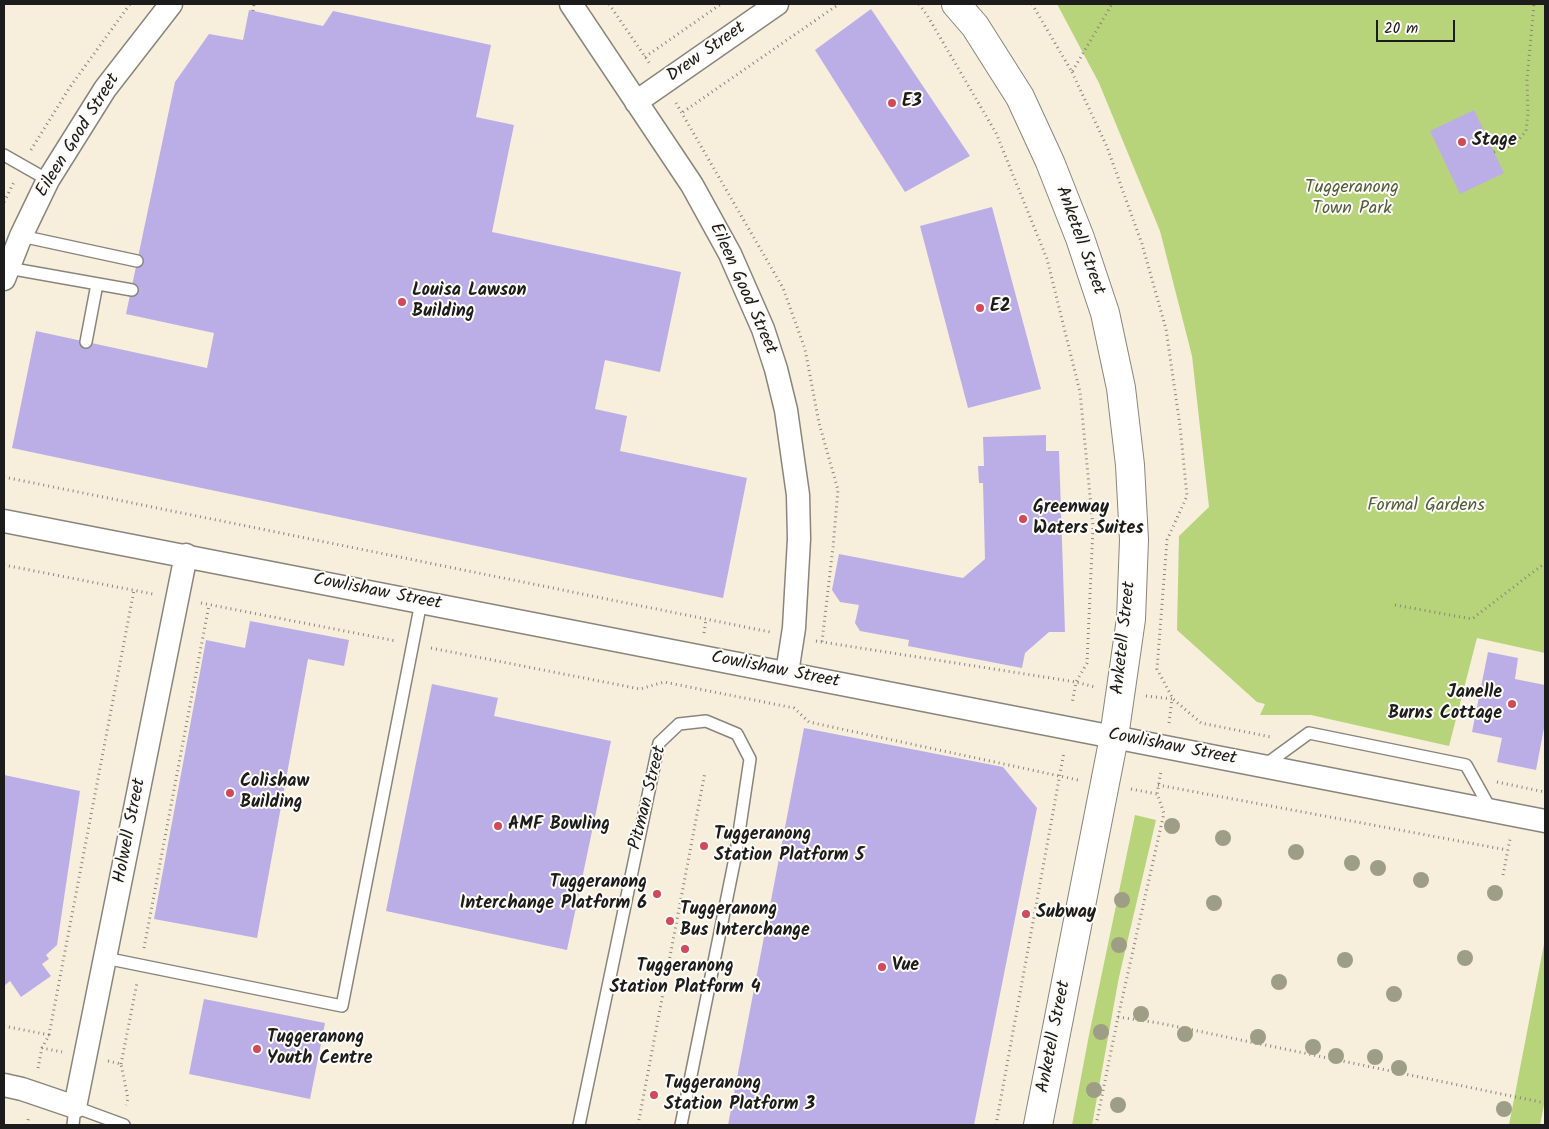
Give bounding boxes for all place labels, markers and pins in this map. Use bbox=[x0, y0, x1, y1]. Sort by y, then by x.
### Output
place label: E3 bbox=[902, 92, 922, 114]
marker: E3 bbox=[886, 97, 898, 109]
place label: Stage bbox=[1472, 131, 1517, 153]
marker: Stage bbox=[1456, 136, 1468, 148]
place label: Louisa Lawson Building bbox=[412, 281, 526, 324]
marker: Louisa Lawson Building bbox=[396, 296, 408, 308]
place label: E2 bbox=[990, 297, 1010, 319]
marker: E2 bbox=[974, 302, 986, 314]
place label: Greenway Waters Suites bbox=[1033, 498, 1144, 540]
marker: Greenway Waters Suites bbox=[1017, 513, 1029, 525]
place label: Janelle Burns Cottage bbox=[1388, 683, 1502, 726]
marker: Janelle Burns Cottage bbox=[1506, 698, 1518, 710]
place label: Colishaw Building bbox=[240, 772, 309, 814]
marker: Colishaw Building bbox=[224, 787, 236, 799]
place label: AMF Bowling bbox=[508, 815, 610, 837]
marker: AMF Bowling bbox=[492, 820, 504, 832]
place label: Tuggeranong Station Platform 5 bbox=[714, 825, 864, 868]
marker: Tuggeranong Station Platform 5 bbox=[698, 840, 710, 852]
place label: Tuggeranong Interchange Platform 6 bbox=[460, 873, 647, 916]
marker: Tuggeranong Interchange Platform 6 bbox=[651, 888, 663, 900]
place label: Tuggeranong Bus Interchange bbox=[680, 900, 810, 942]
place label: Subway bbox=[1036, 903, 1096, 925]
marker: Subway bbox=[1020, 908, 1032, 920]
marker: Tuggeranong Bus Interchange bbox=[664, 915, 676, 927]
marker: Tuggeranong Station Platform 4 bbox=[679, 943, 691, 955]
place label: Vue bbox=[892, 956, 919, 978]
place label: Tuggeranong Station Platform 4 bbox=[609, 957, 761, 1000]
marker: Vue bbox=[876, 961, 888, 973]
place label: Tuggeranong Youth Centre bbox=[267, 1028, 373, 1070]
marker: Tuggeranong Youth Centre bbox=[251, 1043, 263, 1055]
place label: Tuggeranong Station Platform 3 bbox=[664, 1074, 815, 1116]
marker: Tuggeranong Station Platform 3 bbox=[648, 1089, 660, 1101]

